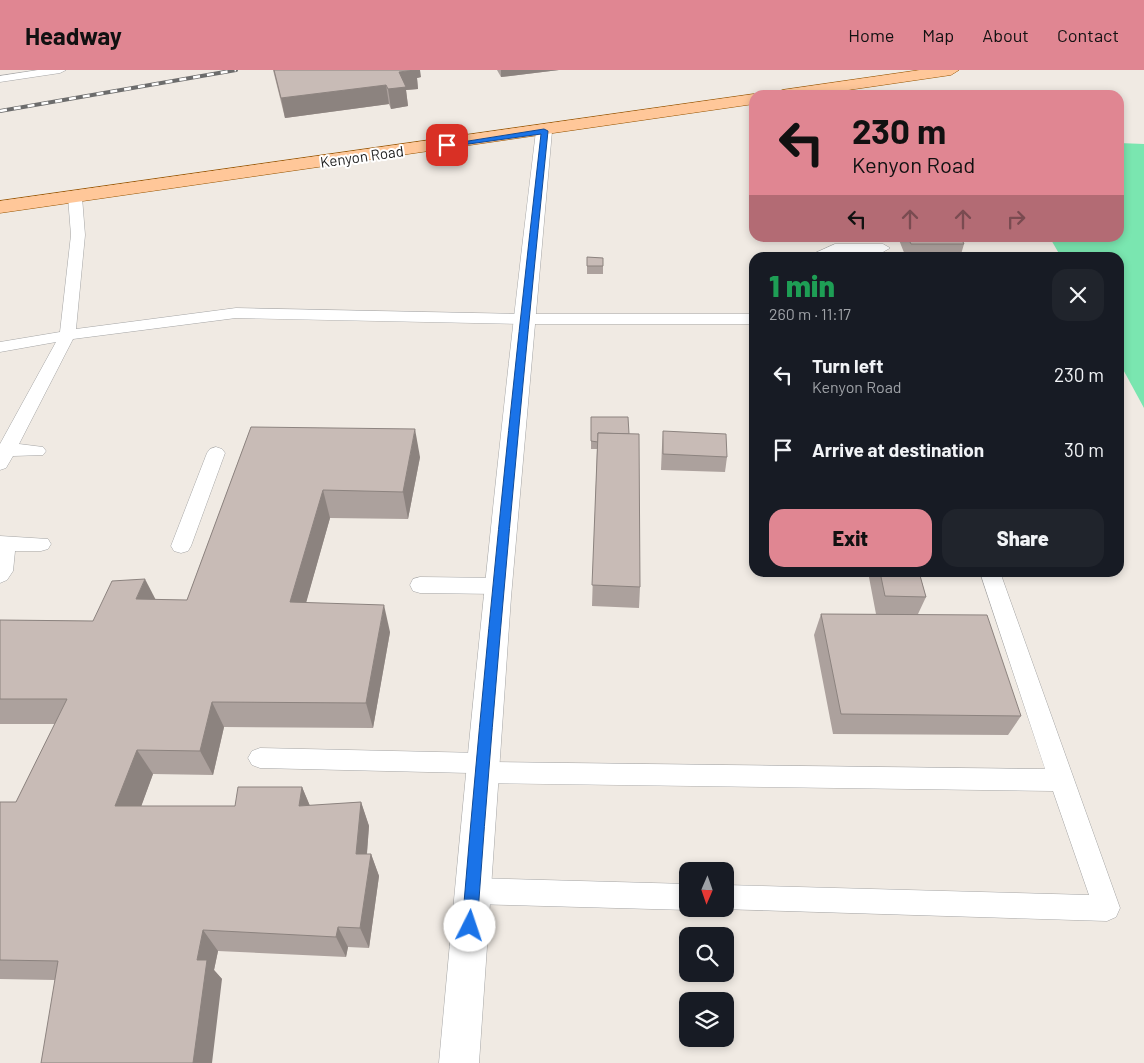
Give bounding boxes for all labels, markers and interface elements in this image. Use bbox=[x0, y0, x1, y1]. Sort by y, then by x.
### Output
text: Headway bbox=[25, 21, 122, 50]
text: Home bbox=[848, 24, 894, 46]
text: Map bbox=[922, 24, 954, 46]
text: About bbox=[982, 24, 1029, 46]
text: Contact bbox=[1057, 24, 1119, 46]
text: 230 m bbox=[852, 109, 946, 151]
icon: left bbox=[769, 110, 834, 175]
pin bbox=[426, 124, 468, 166]
icon: arrive bbox=[433, 131, 461, 159]
street label: Kenyon Road bbox=[319, 141, 405, 171]
text: Kenyon Road bbox=[852, 151, 975, 177]
icon: left bbox=[843, 205, 871, 233]
icon: ahead bbox=[896, 205, 924, 233]
icon: ahead bbox=[949, 205, 977, 233]
icon: right bbox=[1002, 205, 1030, 233]
text: 1 min bbox=[769, 267, 835, 303]
button: close bbox=[1052, 269, 1104, 321]
text: 260 m · 11:17 bbox=[769, 304, 851, 323]
text: Turn left bbox=[812, 354, 883, 377]
icon: left bbox=[769, 361, 797, 389]
text: 230 m bbox=[1054, 363, 1104, 386]
text: Kenyon Road bbox=[812, 377, 902, 396]
icon: arrive bbox=[769, 436, 797, 464]
text: Arrive at destination bbox=[812, 438, 984, 461]
text: 30 m bbox=[1064, 438, 1104, 461]
button: Exit bbox=[769, 509, 932, 567]
button: Share bbox=[942, 509, 1104, 567]
north arrow bbox=[679, 862, 734, 918]
map controls bbox=[679, 862, 734, 1047]
position arrow bbox=[443, 899, 495, 951]
button: search bbox=[679, 927, 734, 982]
button: layers bbox=[679, 992, 734, 1047]

